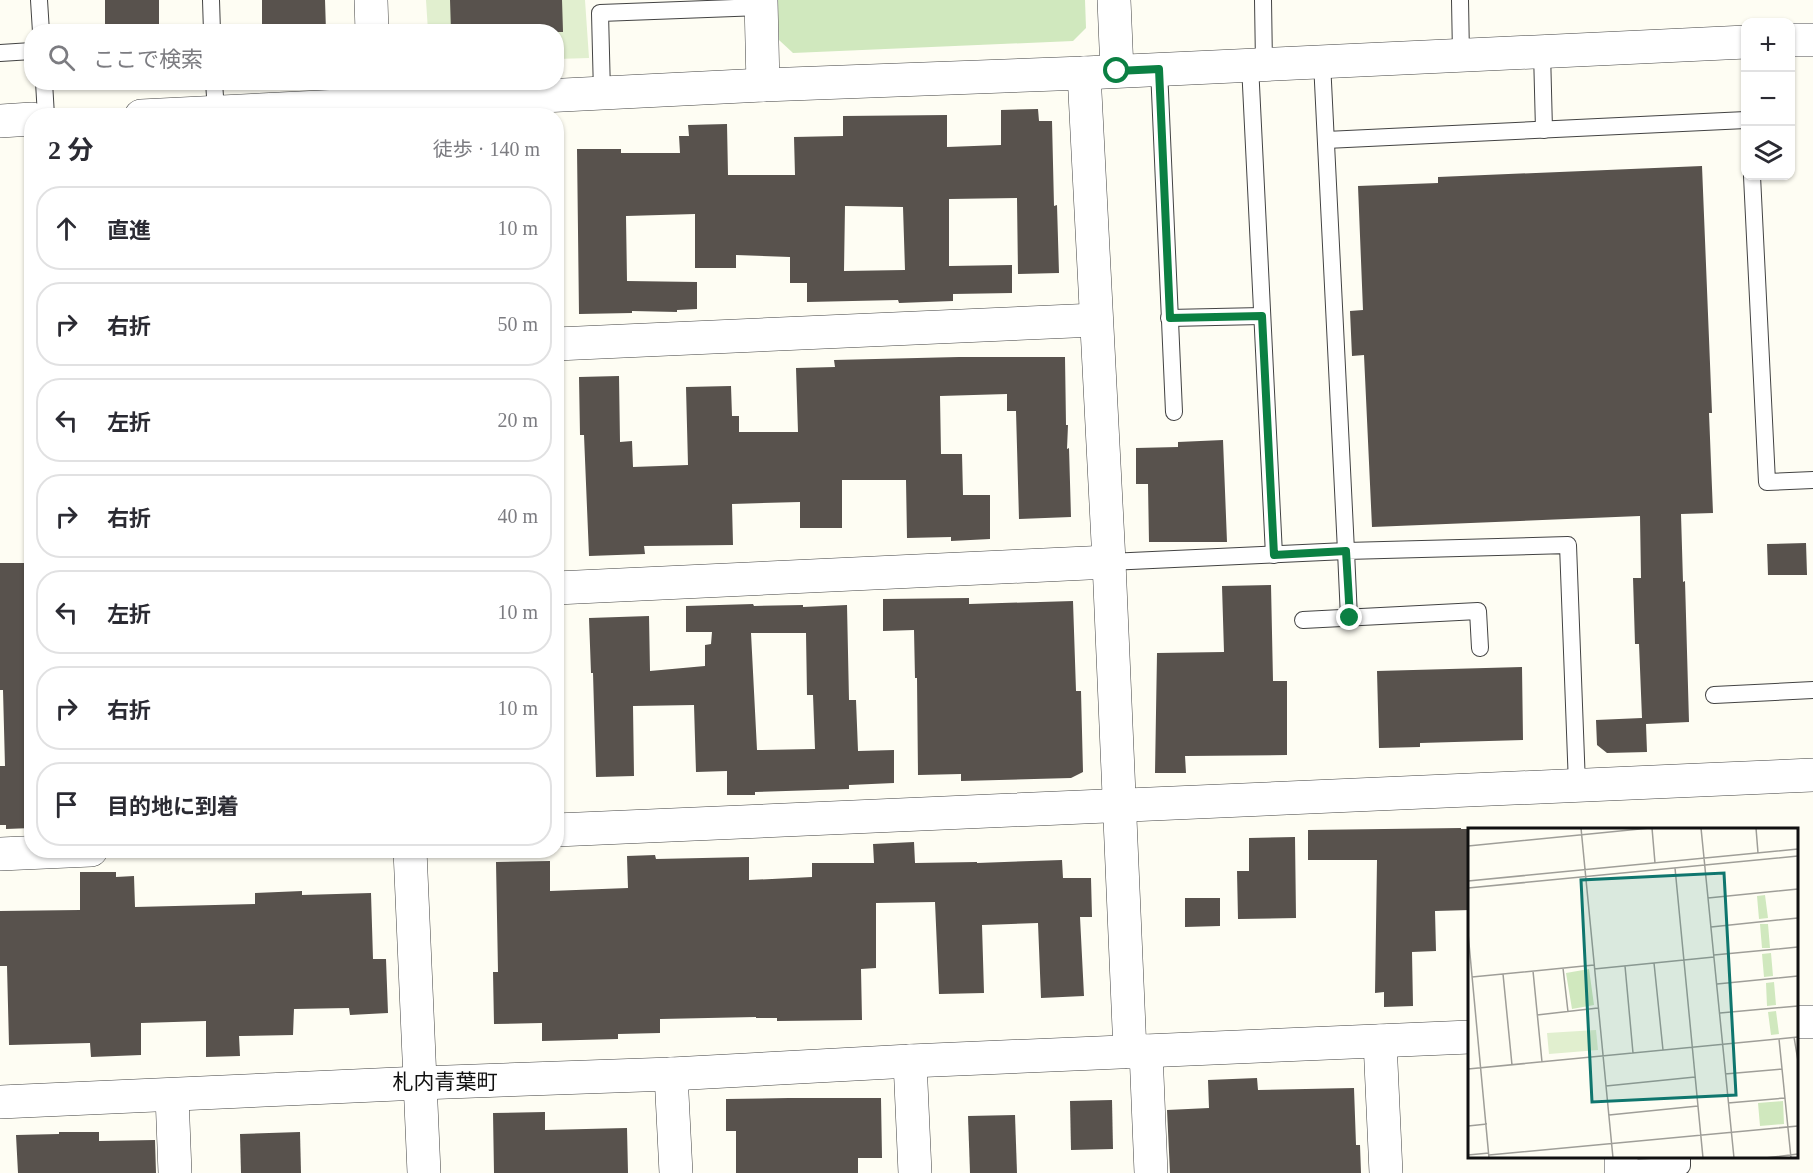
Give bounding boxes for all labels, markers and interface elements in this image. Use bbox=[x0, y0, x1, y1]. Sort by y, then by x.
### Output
map controls bbox=[1741, 18, 1795, 180]
button: + bbox=[1741, 18, 1795, 72]
search box bbox=[24, 24, 564, 90]
icon: search bbox=[45, 41, 78, 74]
text: ここで検索 bbox=[93, 47, 203, 72]
route start bbox=[1103, 57, 1129, 83]
button: − bbox=[1741, 72, 1795, 126]
button: layers bbox=[1741, 126, 1795, 180]
text: 2 分 bbox=[48, 136, 94, 165]
text: 徒歩 · 140 m bbox=[433, 138, 540, 160]
icon: ahead bbox=[50, 212, 83, 245]
text: 10 m bbox=[497, 217, 538, 239]
text: 直進 bbox=[107, 218, 151, 243]
icon: right bbox=[50, 308, 83, 341]
text: 50 m bbox=[497, 313, 538, 335]
text: 右折 bbox=[107, 314, 151, 339]
icon: left bbox=[50, 404, 83, 437]
text: 20 m bbox=[497, 409, 538, 431]
text: 左折 bbox=[107, 410, 151, 435]
icon: right bbox=[50, 500, 83, 533]
text: 40 m bbox=[497, 505, 538, 527]
text: 右折 bbox=[107, 506, 151, 531]
icon: left bbox=[50, 596, 83, 629]
text: 10 m bbox=[497, 601, 538, 623]
text: 左折 bbox=[107, 602, 151, 627]
route end bbox=[1336, 604, 1362, 630]
icon: right bbox=[50, 692, 83, 725]
text: 10 m bbox=[497, 697, 538, 719]
text: 右折 bbox=[107, 698, 151, 723]
icon: arrive bbox=[50, 788, 83, 821]
text: 目的地に到着 bbox=[107, 794, 239, 819]
inset map bbox=[1468, 828, 1798, 1158]
district label: 札内青葉町 bbox=[393, 1070, 498, 1094]

